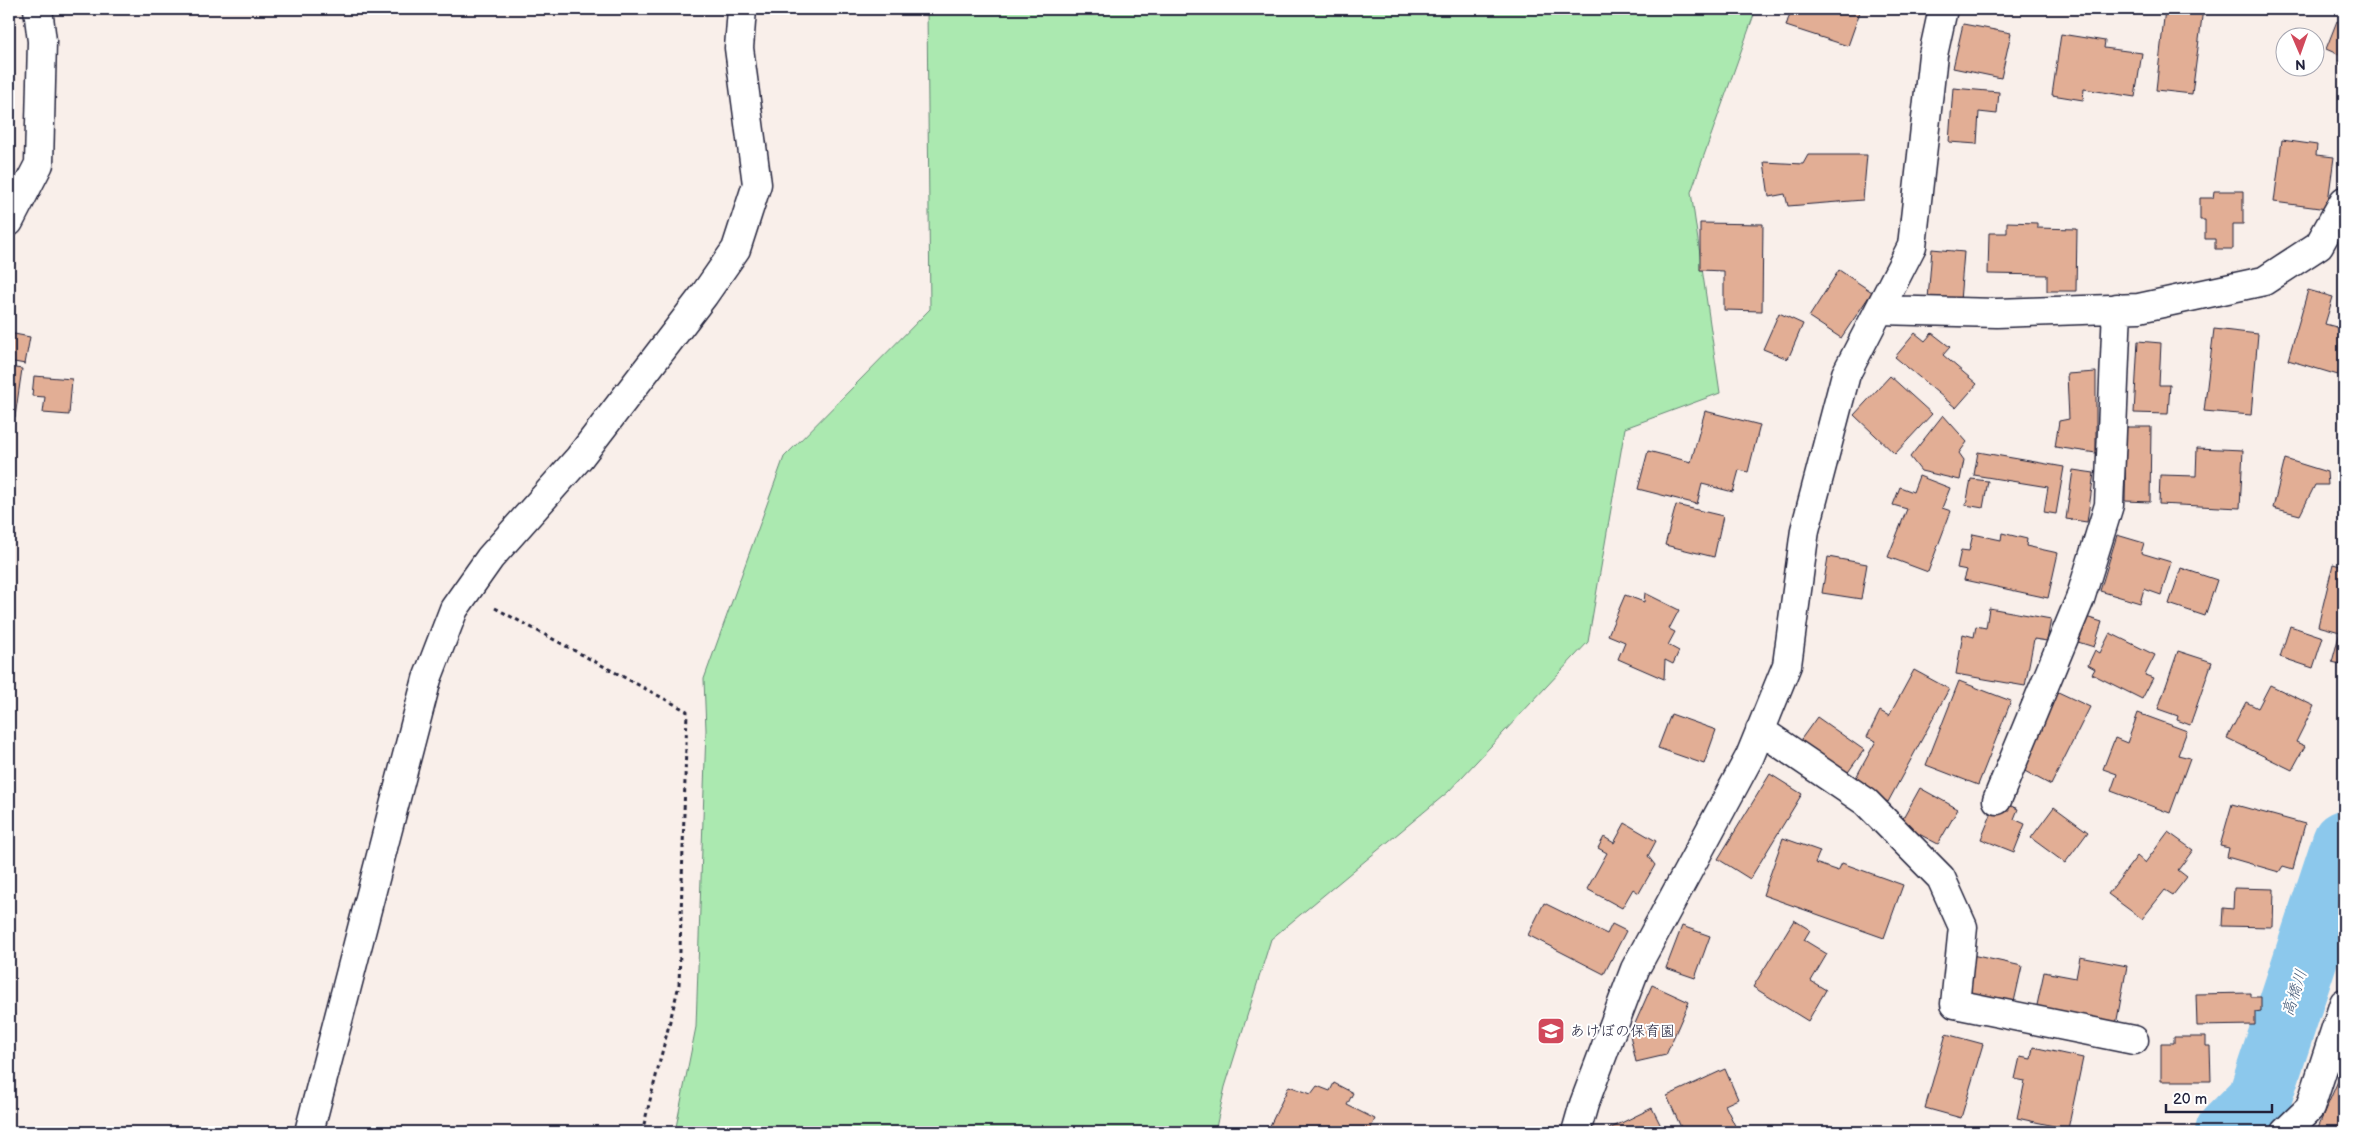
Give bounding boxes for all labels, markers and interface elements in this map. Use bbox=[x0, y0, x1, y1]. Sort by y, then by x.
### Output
north arrow bbox=[2276, 28, 2326, 78]
text: N bbox=[2295, 56, 2306, 73]
water label: 高橋川 bbox=[2279, 967, 2311, 1019]
school or university icon: あけぼの保育園 bbox=[1536, 1016, 1566, 1046]
place label: あけぼの保育園 bbox=[1570, 1022, 1675, 1041]
scale bar bbox=[2166, 1081, 2272, 1113]
text: 20 m bbox=[2173, 1090, 2207, 1109]

